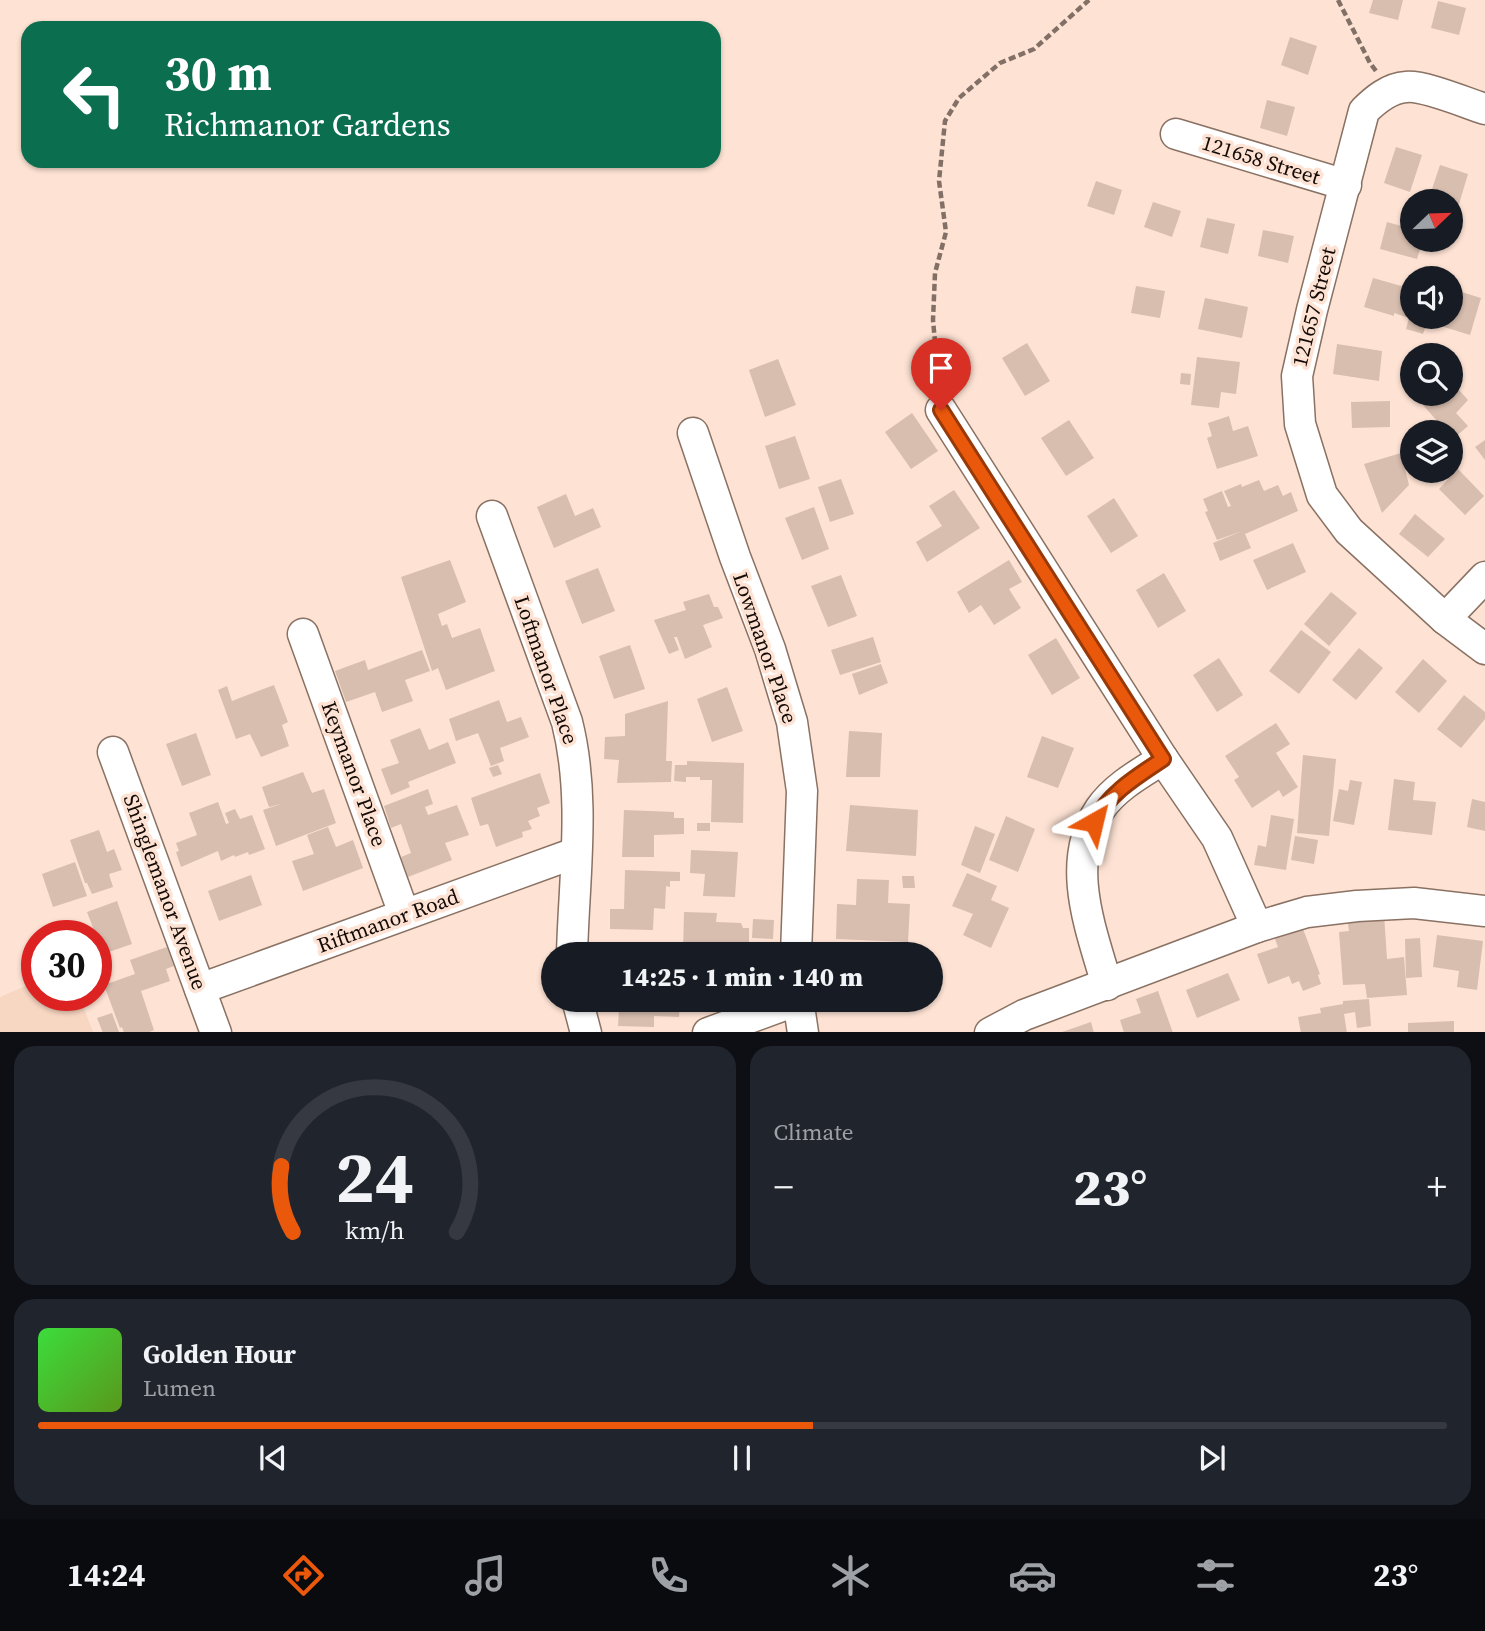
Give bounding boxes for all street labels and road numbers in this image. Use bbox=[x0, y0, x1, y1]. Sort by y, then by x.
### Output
street label: 121658 Street bbox=[1198, 128, 1324, 191]
street label: 121657 Street bbox=[1285, 244, 1342, 370]
street label: Lowmanor Place bbox=[726, 569, 805, 727]
street label: Loftmanor Place bbox=[508, 592, 585, 748]
street label: Keymanor Place bbox=[315, 697, 394, 850]
street label: Shinglemanor Avenue bbox=[117, 790, 214, 994]
street label: Riftmanor Road bbox=[313, 881, 463, 960]

